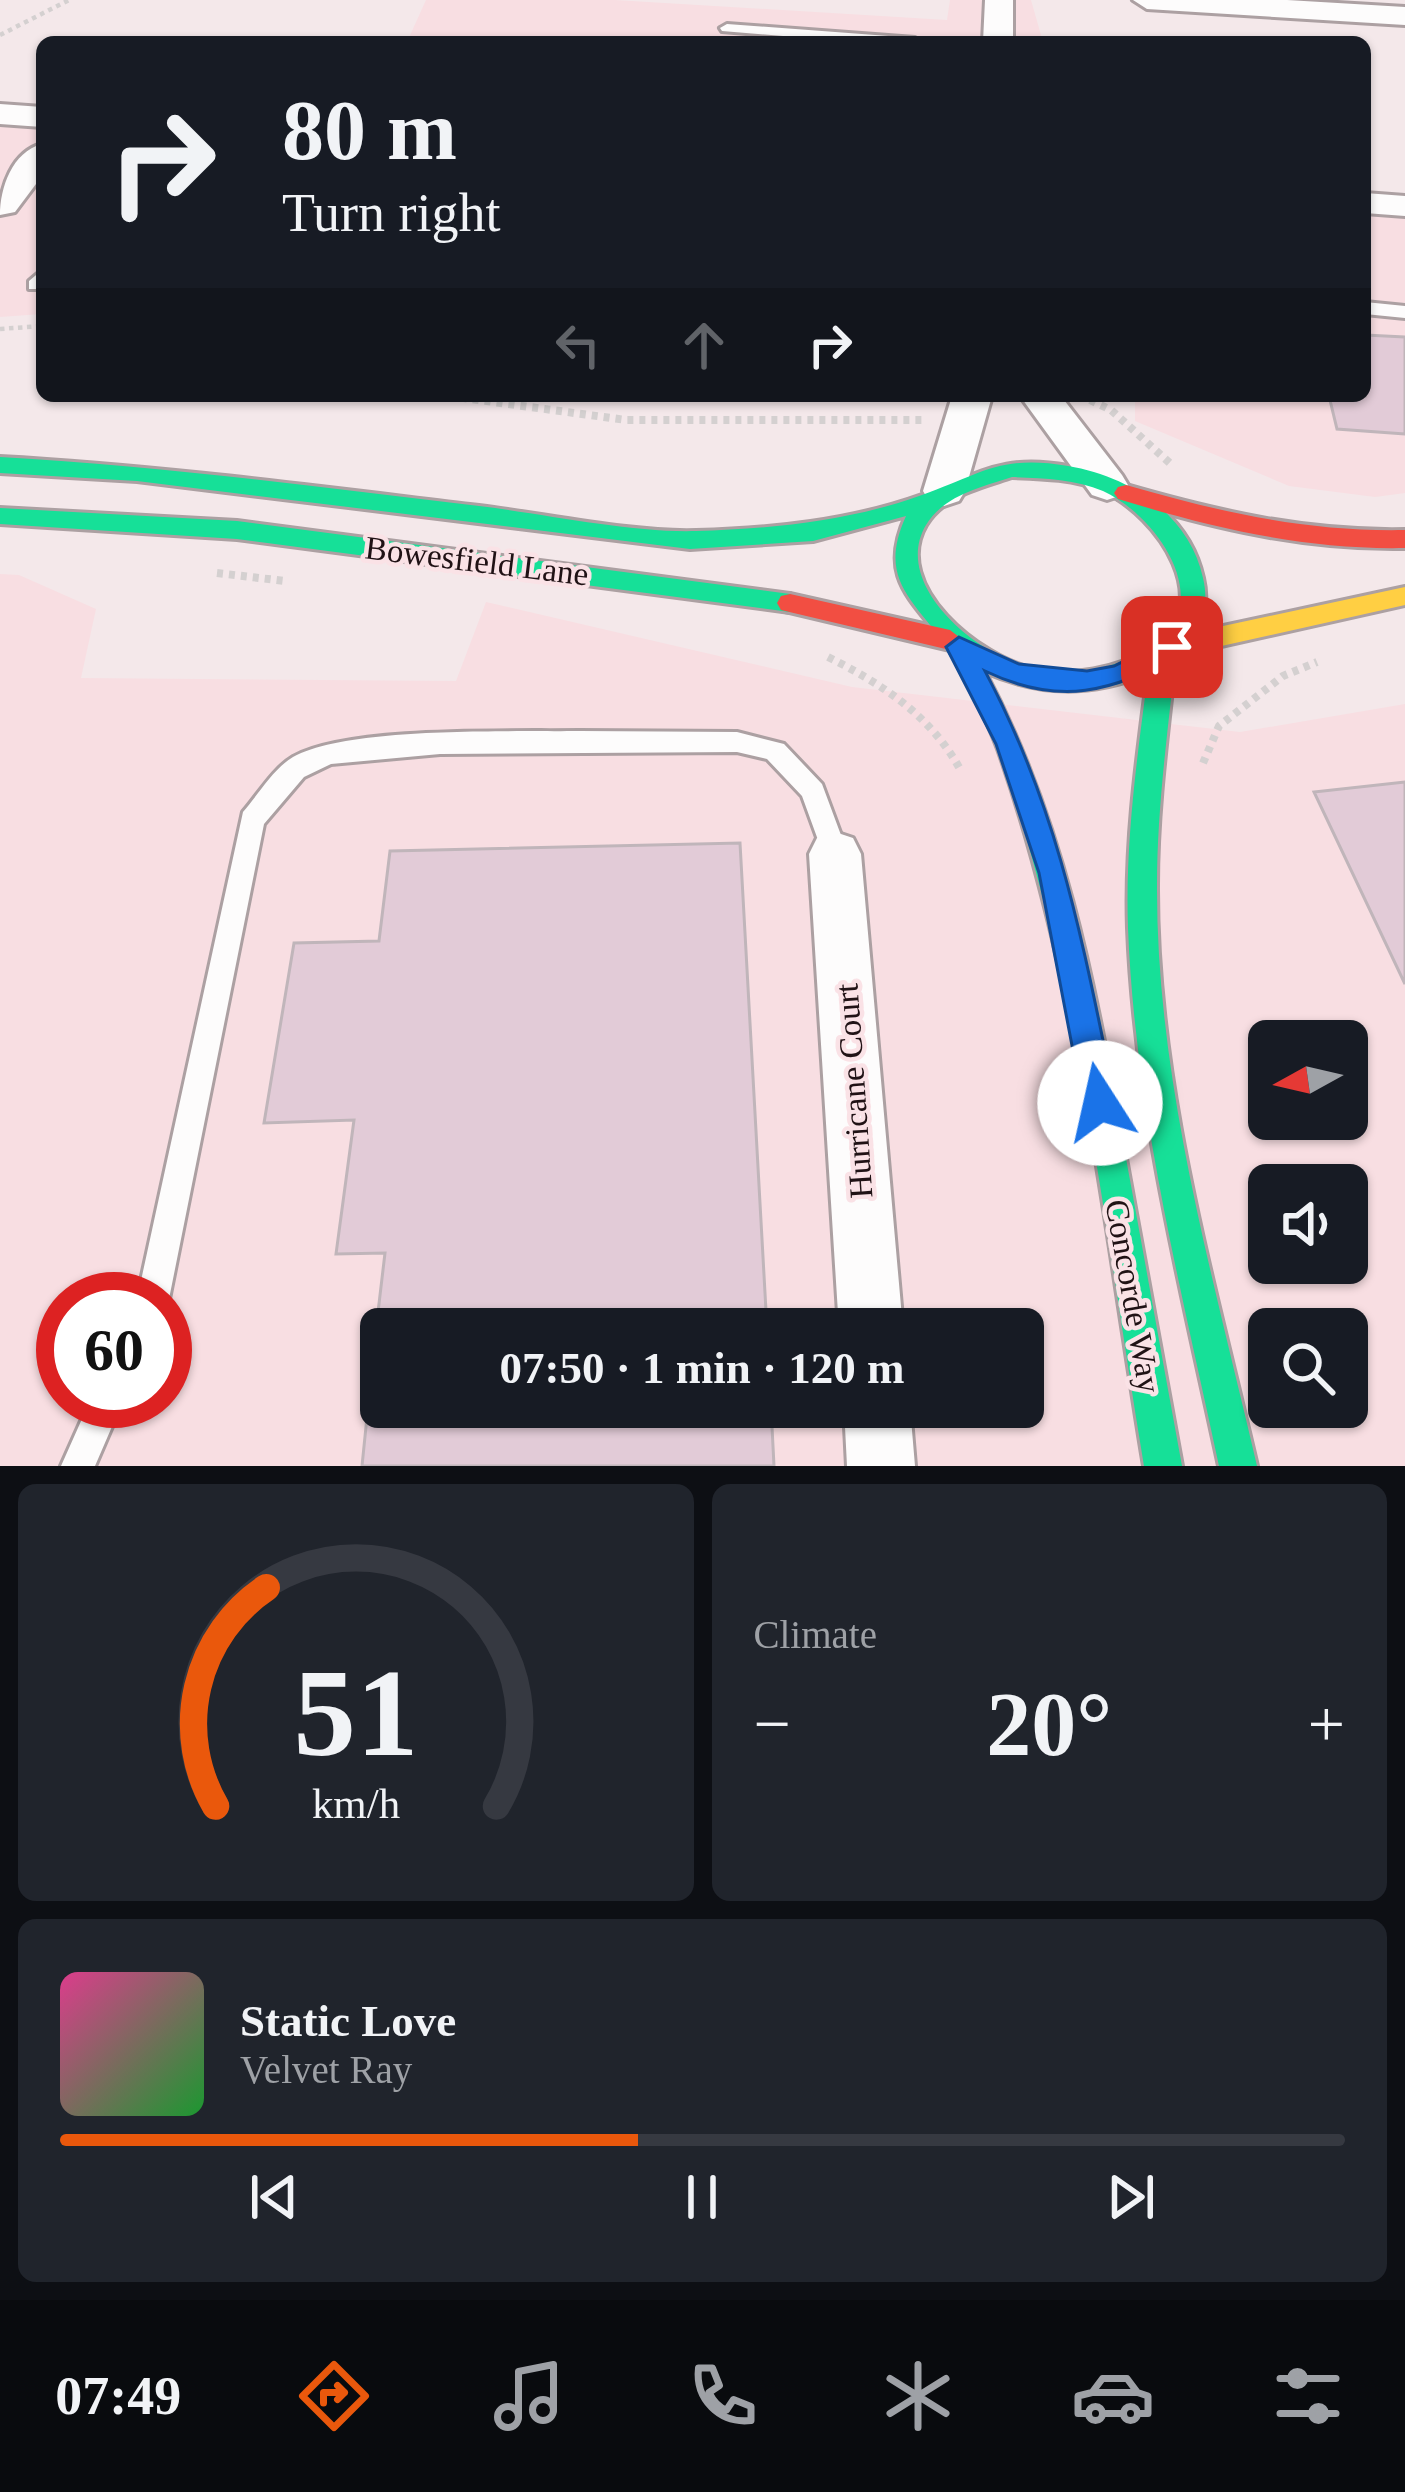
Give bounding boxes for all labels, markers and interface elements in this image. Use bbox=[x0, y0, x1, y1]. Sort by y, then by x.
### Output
icon: right bbox=[84, 84, 240, 240]
text: 80 m bbox=[282, 84, 457, 177]
text: Turn right bbox=[282, 183, 501, 243]
icon: left bbox=[545, 312, 611, 378]
icon: ahead bbox=[671, 312, 737, 378]
icon: right bbox=[797, 312, 863, 378]
street label: Bowesfield Lane bbox=[363, 529, 590, 593]
pin bbox=[1121, 596, 1223, 698]
icon: arrive bbox=[1139, 614, 1205, 680]
street label: Hurricane Court bbox=[829, 982, 879, 1200]
north arrow bbox=[1248, 1020, 1368, 1140]
map controls bbox=[1248, 1020, 1368, 1428]
position arrow bbox=[1037, 1040, 1163, 1166]
button: sound bbox=[1248, 1164, 1368, 1284]
street label: Concorde Way bbox=[1098, 1197, 1168, 1396]
speed limit sign: 60 bbox=[36, 1272, 192, 1428]
button: search bbox=[1248, 1308, 1368, 1428]
text: 07:50 · 1 min · 120 m bbox=[500, 1343, 905, 1393]
text: Climate bbox=[754, 1613, 877, 1656]
text: 51 bbox=[293, 1644, 418, 1782]
text: 20° bbox=[986, 1675, 1112, 1774]
text: − bbox=[754, 1687, 791, 1760]
text: + bbox=[1308, 1687, 1345, 1760]
text: km/h bbox=[312, 1779, 400, 1826]
text: Static Love bbox=[240, 1996, 456, 2046]
text: Velvet Ray bbox=[240, 2048, 412, 2091]
icon: previous bbox=[241, 2164, 307, 2230]
icon: pause bbox=[669, 2164, 735, 2230]
icon: next bbox=[1098, 2164, 1164, 2230]
icon: directions bbox=[292, 2354, 376, 2438]
icon: music bbox=[487, 2354, 571, 2438]
icon: phone bbox=[681, 2354, 765, 2438]
icon: climate bbox=[876, 2354, 960, 2438]
icon: car bbox=[1071, 2354, 1155, 2438]
icon: filters bbox=[1266, 2354, 1350, 2438]
text: 07:49 bbox=[55, 2366, 181, 2426]

